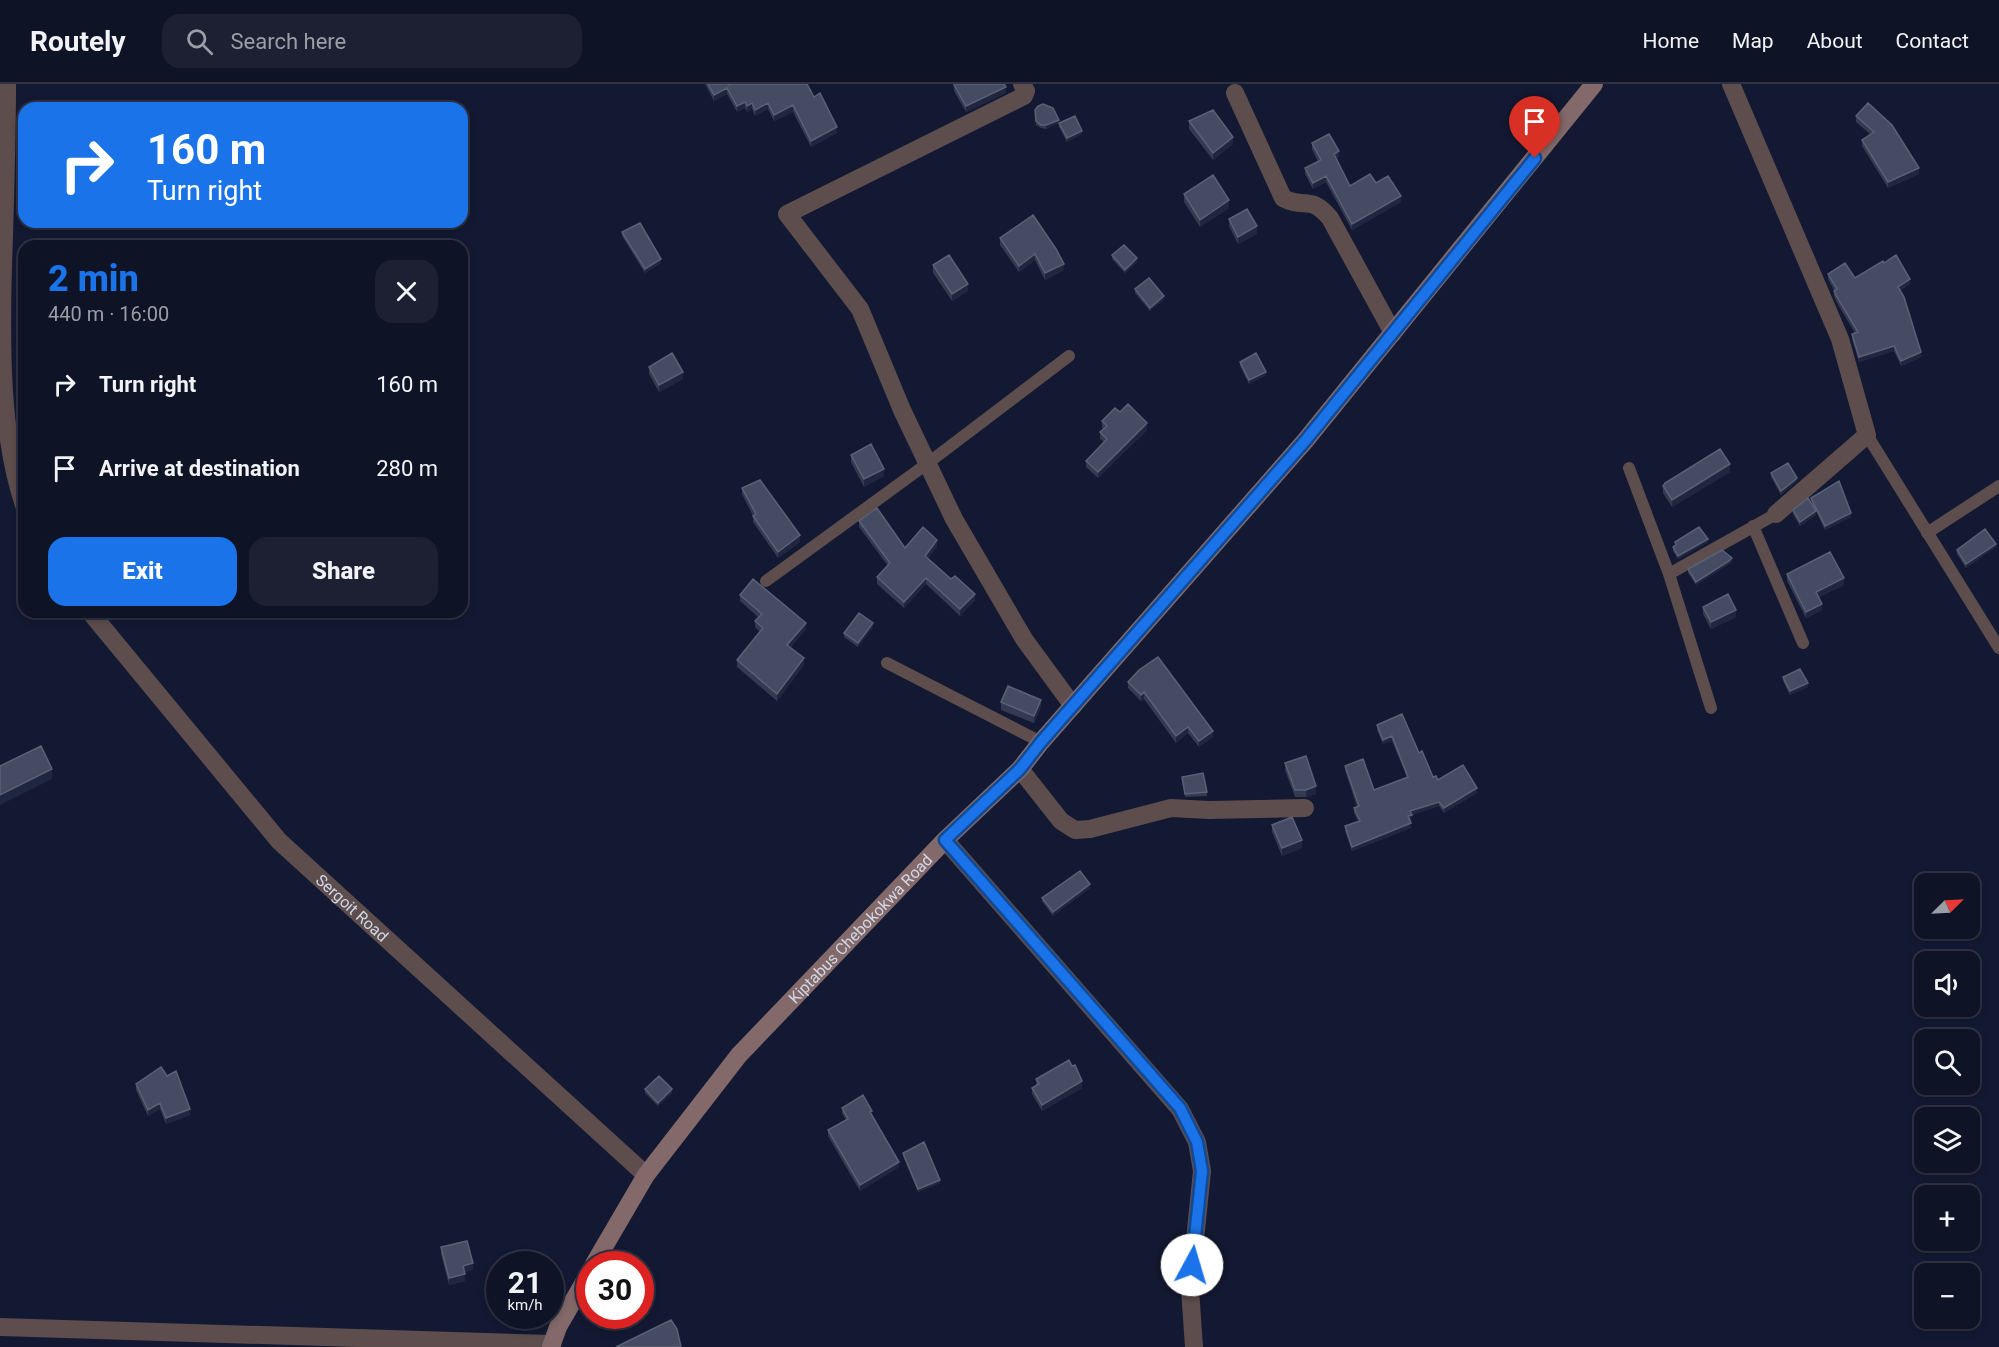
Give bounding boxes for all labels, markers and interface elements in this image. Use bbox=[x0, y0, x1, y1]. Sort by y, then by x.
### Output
search box bbox=[162, 14, 582, 68]
text: Routely bbox=[30, 25, 126, 58]
icon: search bbox=[183, 25, 216, 58]
text: Search here bbox=[231, 29, 346, 54]
text: Home bbox=[1643, 29, 1699, 53]
text: Map bbox=[1732, 29, 1774, 53]
text: About bbox=[1807, 29, 1863, 53]
text: Contact bbox=[1896, 29, 1969, 53]
pin bbox=[1509, 96, 1560, 158]
icon: arrive bbox=[1518, 105, 1551, 138]
text: 160 m bbox=[147, 125, 266, 174]
icon: right bbox=[48, 126, 126, 204]
text: Turn right bbox=[147, 175, 262, 207]
text: 2 min bbox=[48, 258, 139, 300]
button: close bbox=[375, 260, 438, 323]
text: 440 m · 16:00 bbox=[48, 302, 169, 326]
icon: right bbox=[48, 368, 81, 401]
text: Turn right bbox=[99, 372, 196, 397]
text: 160 m bbox=[376, 372, 438, 397]
icon: arrive bbox=[48, 452, 81, 485]
text: Arrive at destination bbox=[99, 456, 300, 481]
text: 280 m bbox=[376, 456, 438, 481]
button: Exit bbox=[48, 537, 237, 606]
button: Share bbox=[249, 537, 438, 606]
street label: Kiptabus Chebokokwa Road bbox=[785, 850, 936, 1008]
street label: Sergoit Road bbox=[312, 870, 392, 946]
north arrow bbox=[1914, 873, 1980, 939]
map controls bbox=[1914, 873, 1980, 1329]
button: sound bbox=[1914, 951, 1980, 1017]
button: search bbox=[1914, 1029, 1980, 1095]
button: layers bbox=[1914, 1107, 1980, 1173]
button: + bbox=[1914, 1185, 1980, 1251]
position arrow bbox=[1160, 1233, 1224, 1297]
speed limit sign: 30 bbox=[576, 1251, 654, 1329]
button: − bbox=[1914, 1263, 1980, 1329]
text: 21 bbox=[508, 1265, 542, 1300]
text: km/h bbox=[507, 1296, 543, 1314]

